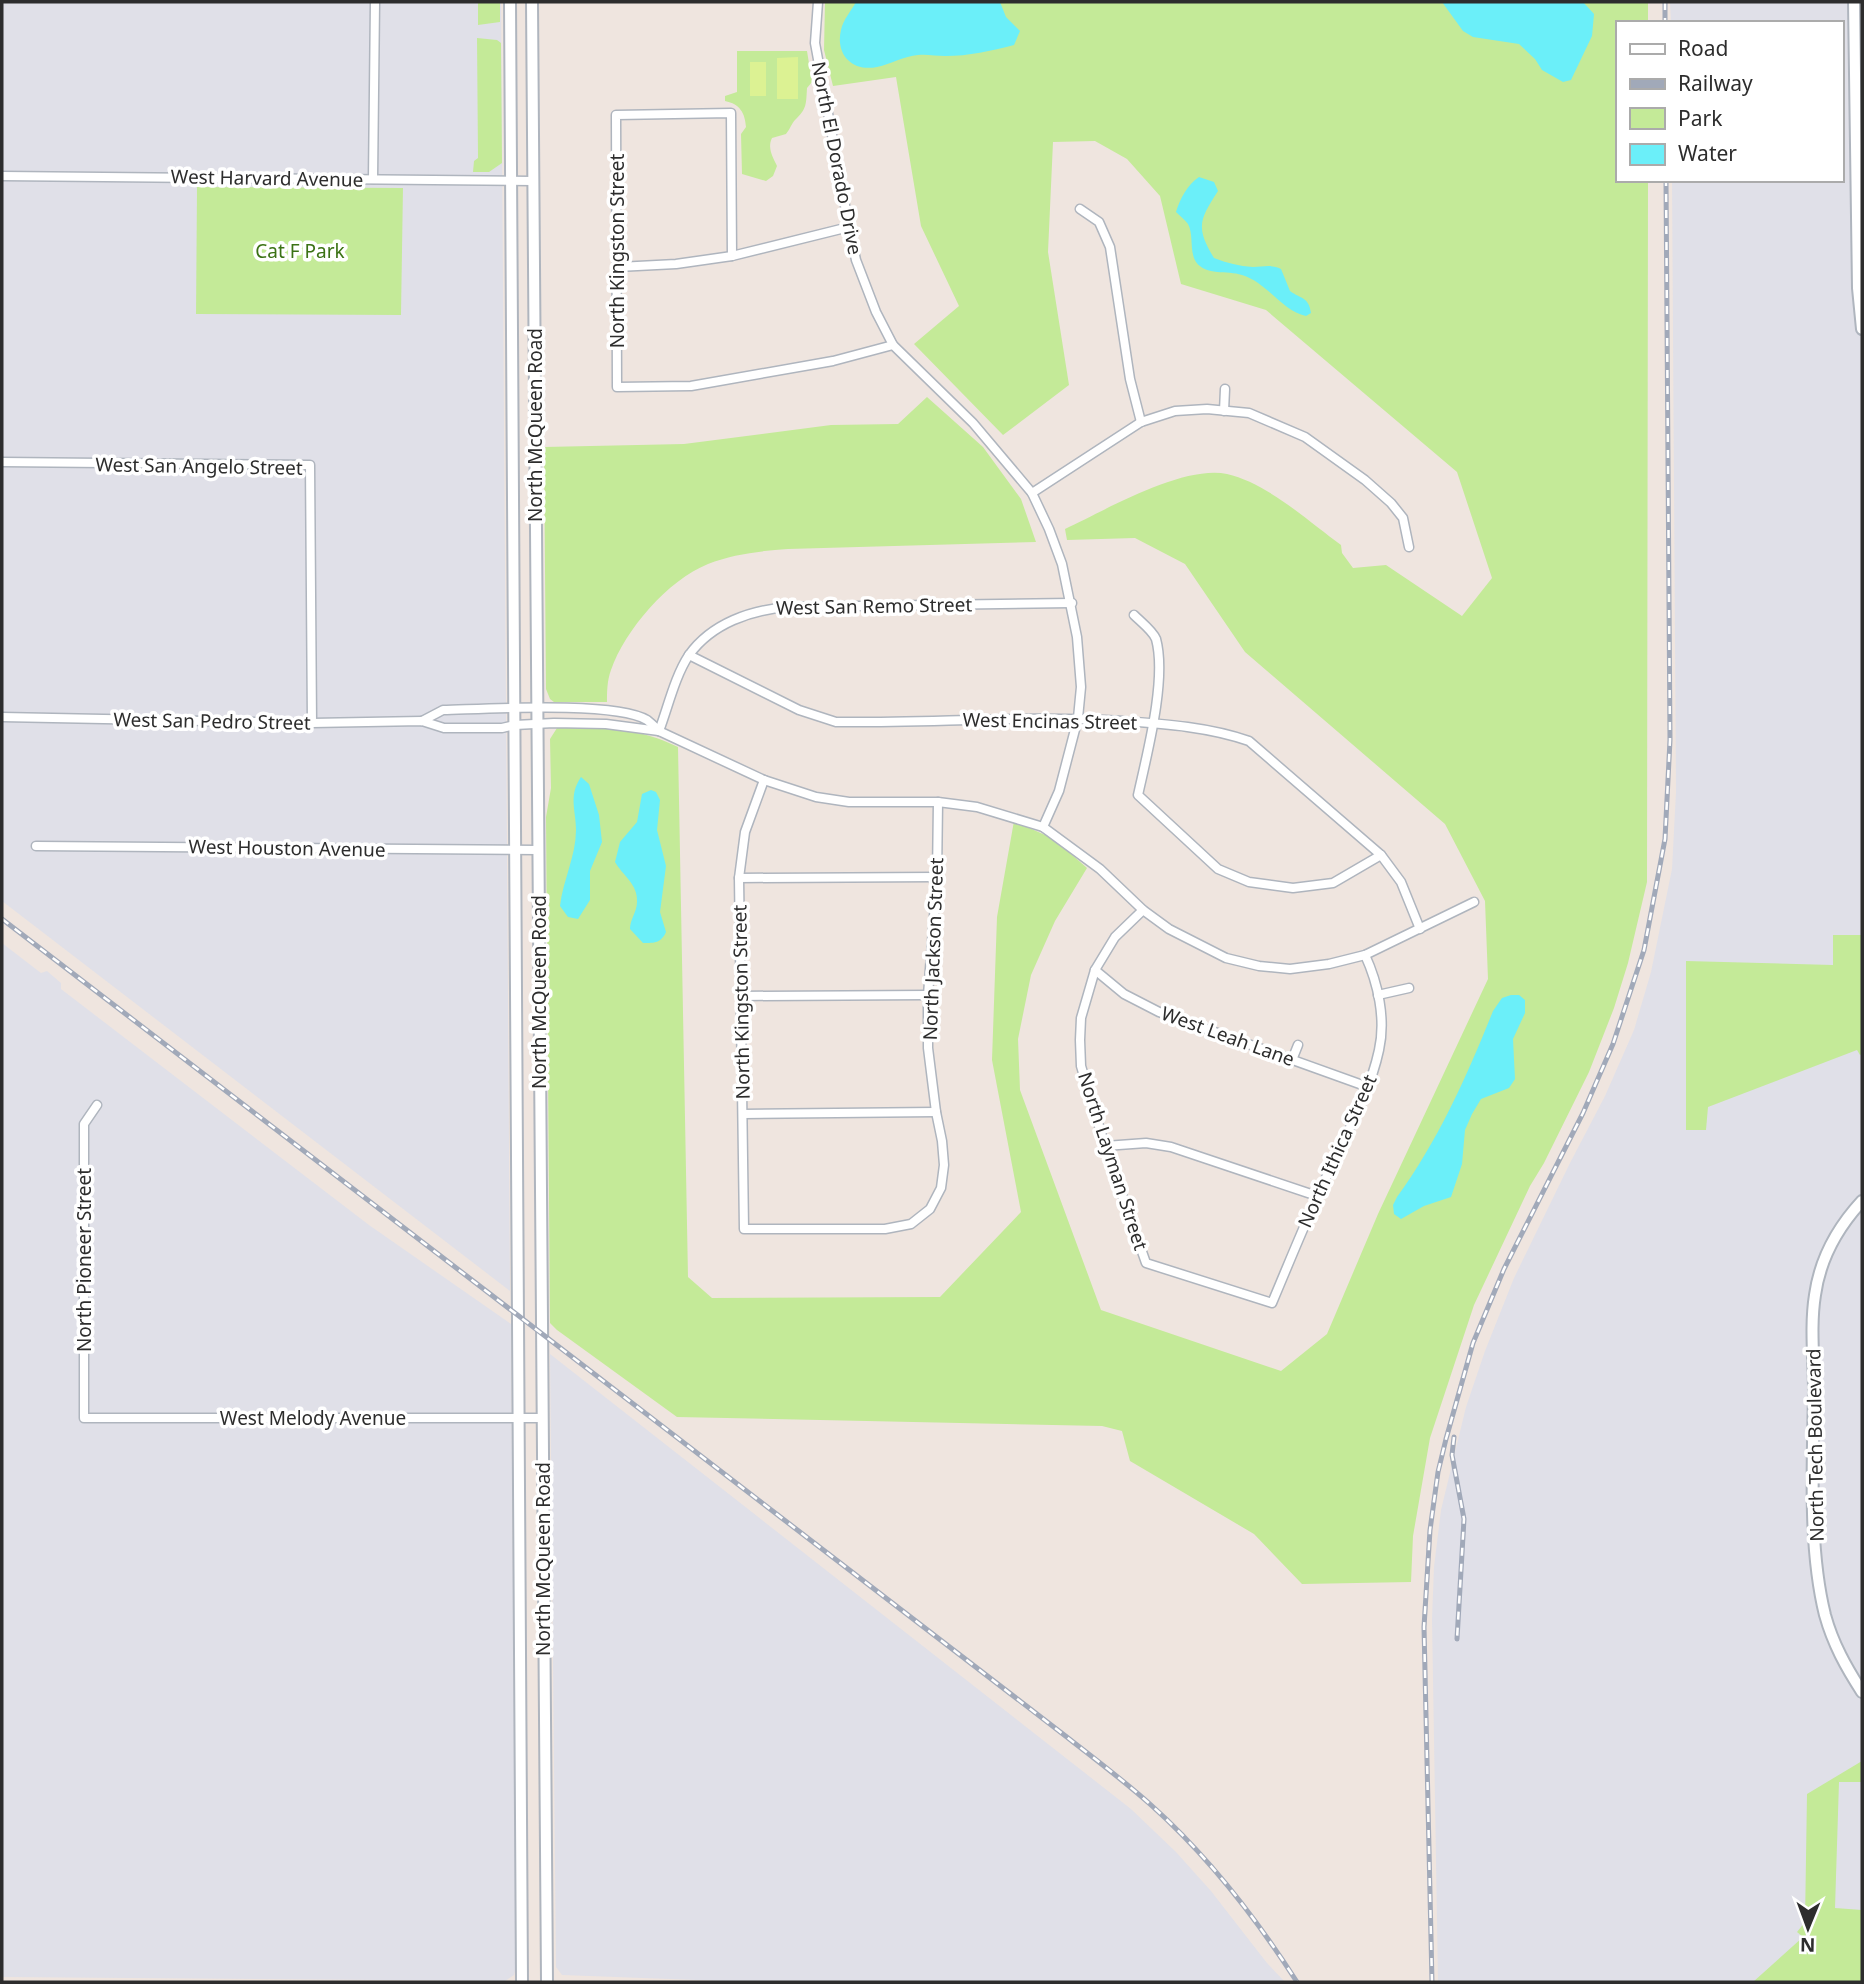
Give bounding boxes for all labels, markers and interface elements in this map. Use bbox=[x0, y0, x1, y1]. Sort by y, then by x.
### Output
legend bbox=[1616, 21, 1843, 182]
text: Road bbox=[1678, 34, 1728, 62]
street label: North El Dorado Drive bbox=[806, 59, 868, 257]
text: Railway bbox=[1678, 69, 1753, 97]
text: Park bbox=[1678, 104, 1723, 132]
text: Water bbox=[1678, 139, 1737, 167]
street label: North Kingston Street bbox=[604, 154, 630, 348]
street label: West Harvard Avenue bbox=[170, 163, 364, 193]
park label: Cat F Park bbox=[255, 238, 345, 264]
street label: North McQueen Road bbox=[522, 328, 548, 522]
street label: West San Angelo Street bbox=[95, 451, 303, 481]
street label: West San Remo Street bbox=[776, 591, 973, 621]
street label: West San Pedro Street bbox=[113, 706, 311, 736]
street label: West Encinas Street bbox=[962, 706, 1138, 736]
street label: West Houston Avenue bbox=[188, 833, 386, 863]
street label: North Jackson Street bbox=[917, 857, 949, 1041]
street label: North McQueen Road bbox=[526, 895, 552, 1089]
street label: North Kingston Street bbox=[726, 904, 756, 1100]
street label: West Leah Lane bbox=[1158, 1000, 1298, 1072]
street label: North Layman Street bbox=[1072, 1069, 1154, 1253]
street label: North Ithica Street bbox=[1292, 1070, 1382, 1232]
street label: North Pioneer Street bbox=[71, 1168, 97, 1352]
street label: North Tech Boulevard bbox=[1800, 1348, 1830, 1542]
street label: West Melody Avenue bbox=[220, 1405, 406, 1431]
street label: North McQueen Road bbox=[530, 1462, 556, 1656]
north arrow bbox=[1773, 1893, 1843, 1963]
text: N bbox=[1800, 1932, 1816, 1958]

